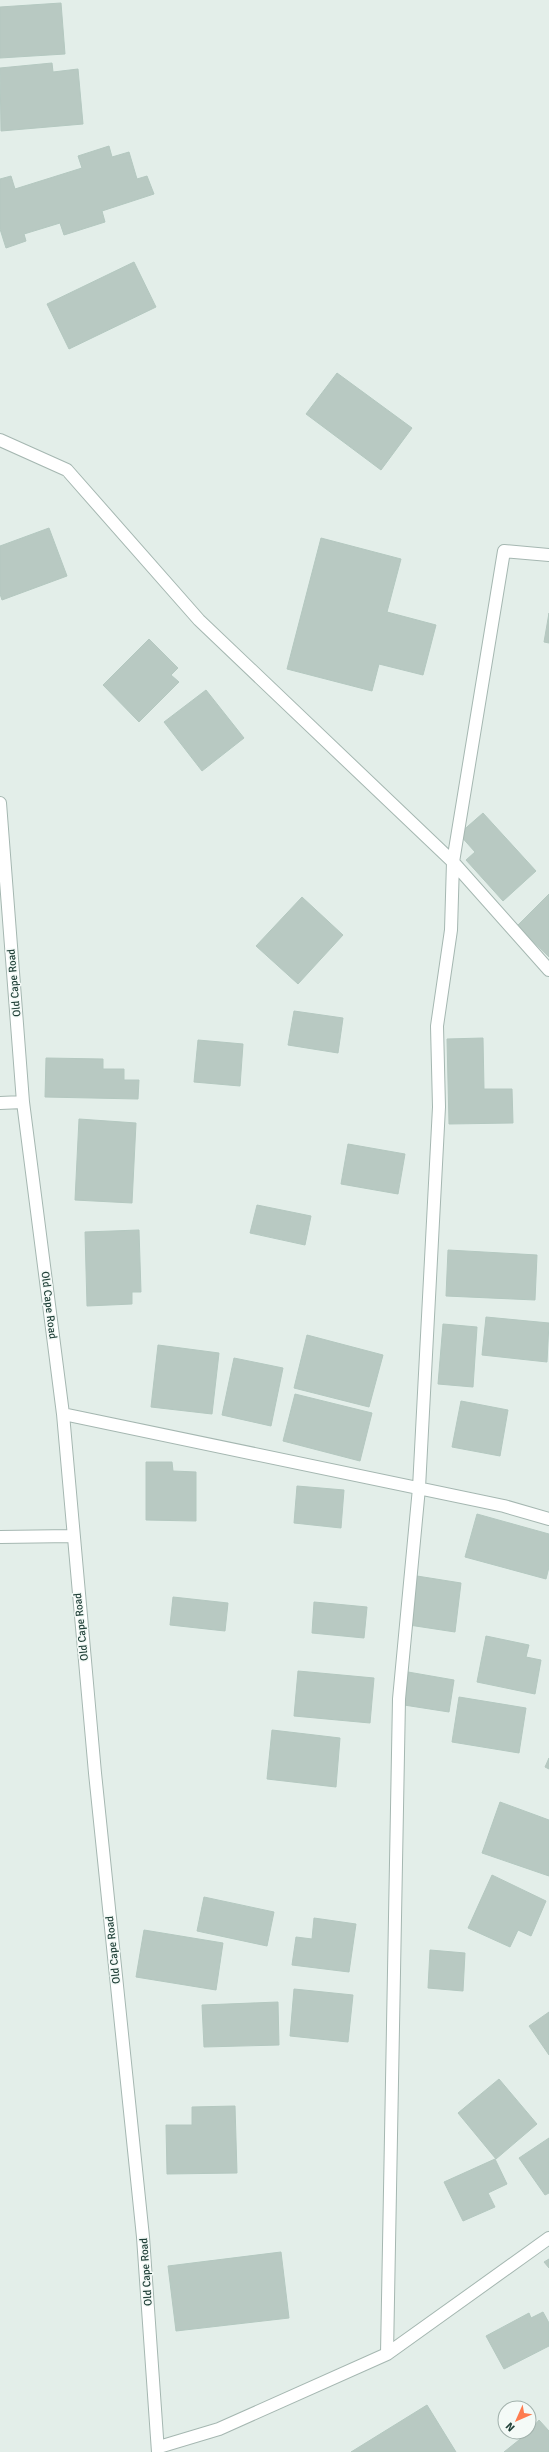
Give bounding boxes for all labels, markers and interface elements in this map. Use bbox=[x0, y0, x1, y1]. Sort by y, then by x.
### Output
street label: Old Cape Road bbox=[5, 948, 23, 1017]
street label: Old Cape Road bbox=[38, 1270, 60, 1340]
street label: Old Cape Road bbox=[71, 1592, 91, 1662]
street label: Old Cape Road bbox=[103, 1915, 123, 1985]
street label: Old Cape Road bbox=[137, 2237, 155, 2306]
north arrow bbox=[497, 2400, 537, 2440]
text: N bbox=[503, 2419, 518, 2434]

